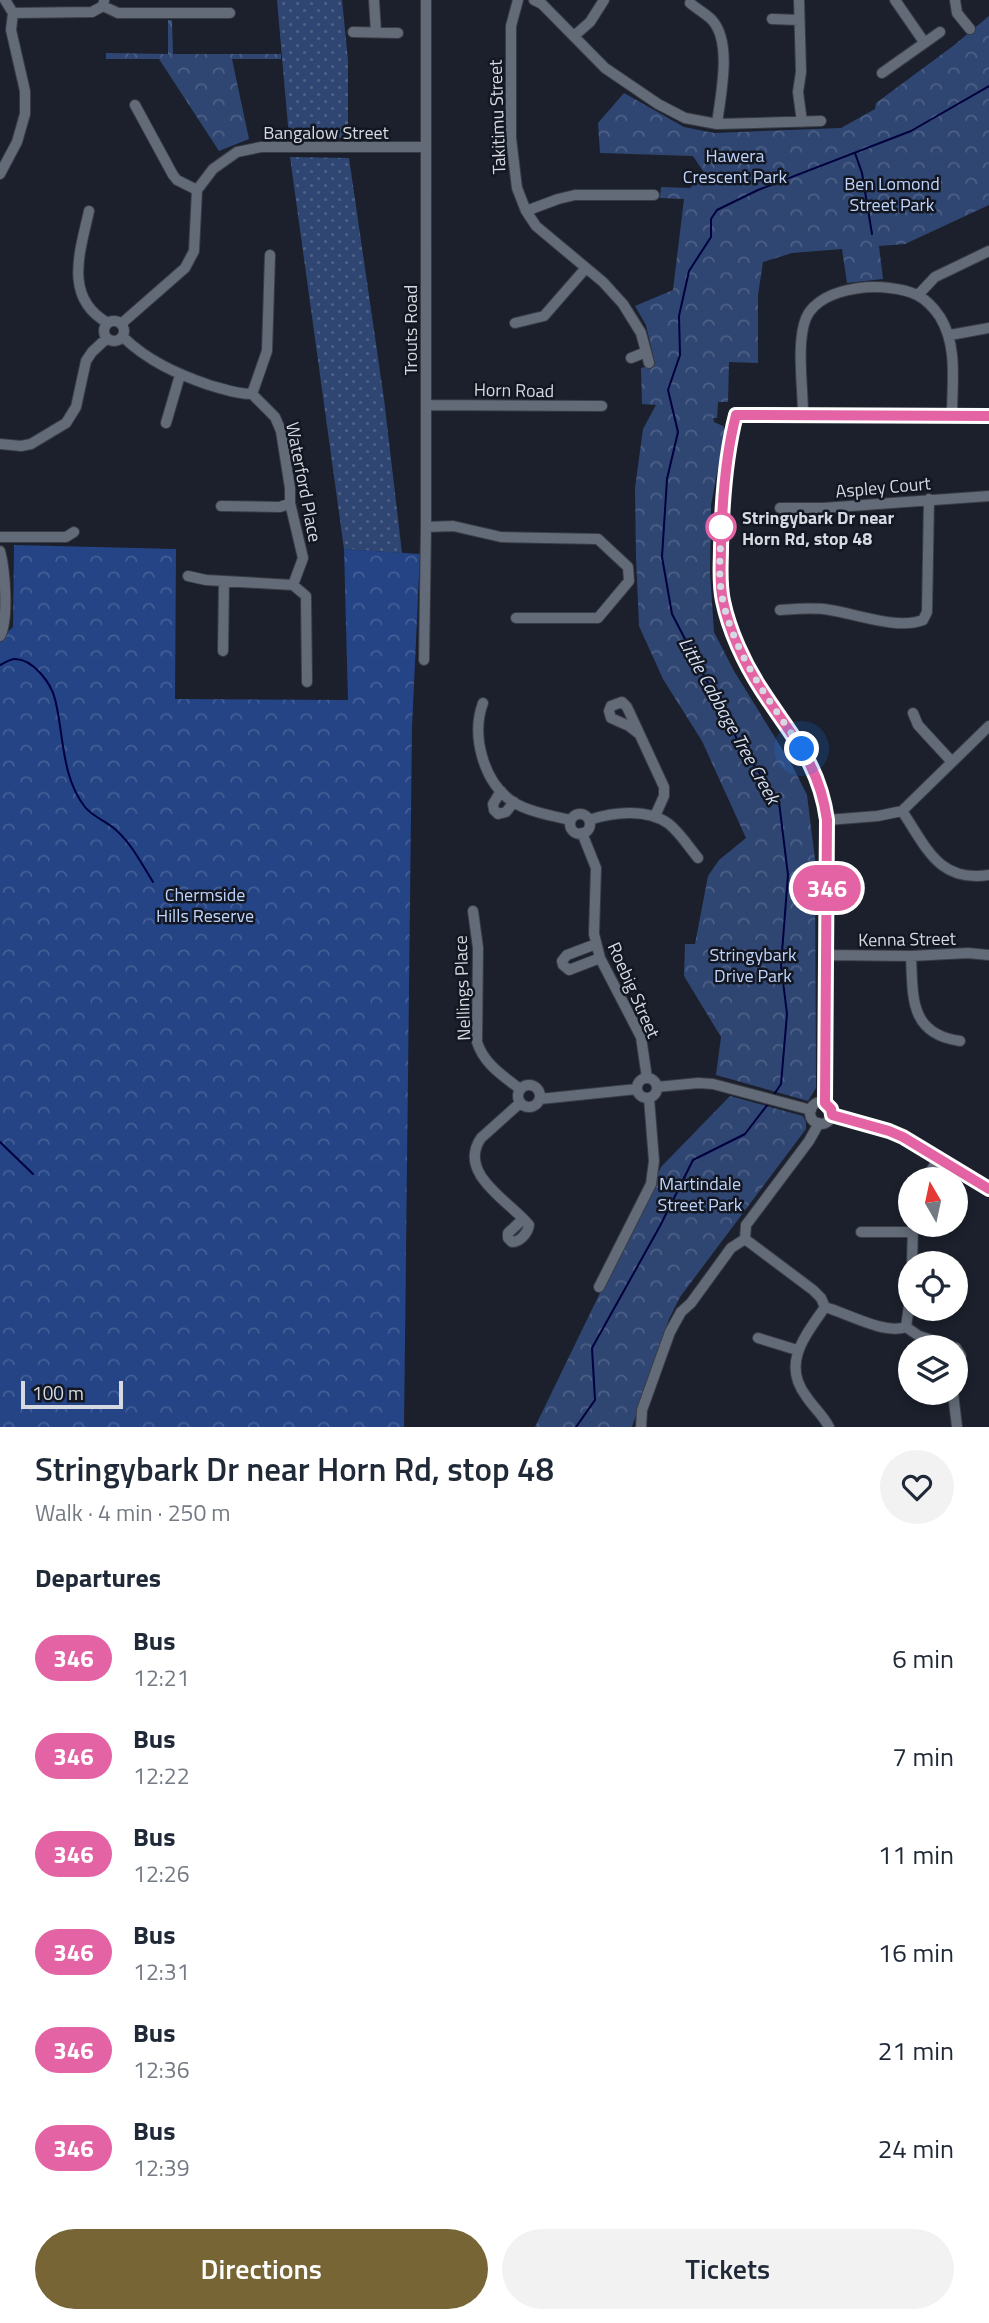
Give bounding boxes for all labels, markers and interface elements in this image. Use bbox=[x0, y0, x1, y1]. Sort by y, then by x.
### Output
street label: Takitimu Street bbox=[481, 59, 512, 175]
street label: Bangalow Street bbox=[263, 119, 390, 146]
park label: Hawera Crescent Park bbox=[683, 142, 788, 190]
park label: Ben Lomond Street Park bbox=[844, 170, 940, 218]
street label: Trouts Road bbox=[397, 285, 424, 375]
street label: Horn Road bbox=[474, 376, 554, 404]
street label: Waterford Place bbox=[279, 420, 329, 544]
street label: Aspley Court bbox=[834, 469, 932, 505]
place label: Stringybark Dr near Horn Rd, stop 48 bbox=[742, 504, 895, 552]
marker: Stringybark Dr near Horn Rd, stop 48 bbox=[706, 512, 736, 542]
water label: Little Cabbage Tree Creek bbox=[672, 631, 789, 811]
your location bbox=[784, 731, 819, 766]
line badge: 346 bbox=[787, 865, 867, 911]
text: 346 bbox=[807, 870, 847, 906]
park label: Chermside Hills Reserve bbox=[156, 881, 254, 929]
street label: Kenna Street bbox=[858, 925, 957, 953]
street label: Nellings Place bbox=[447, 935, 477, 1041]
street label: Roebig Street bbox=[601, 938, 667, 1043]
park label: Stringybark Drive Park bbox=[709, 941, 797, 989]
north arrow bbox=[898, 1167, 968, 1237]
map controls bbox=[898, 1167, 968, 1405]
park label: Martindale Street Park bbox=[658, 1170, 743, 1218]
button: locate bbox=[898, 1251, 968, 1321]
button: layers bbox=[898, 1335, 968, 1405]
scale bar bbox=[21, 1378, 122, 1410]
text: 100 m bbox=[32, 1378, 84, 1407]
text: Stringybark Dr near Horn Rd, stop 48 bbox=[35, 1444, 554, 1494]
button: heart bbox=[880, 1450, 954, 1524]
text: Walk · 4 min · 250 m bbox=[35, 1495, 231, 1530]
text: Departures bbox=[35, 1558, 161, 1597]
text: Bus bbox=[133, 1621, 175, 1660]
text: 6 min bbox=[892, 1639, 954, 1678]
text: 346 bbox=[53, 1640, 94, 1676]
text: 12:21 bbox=[133, 1660, 190, 1695]
text: Bus bbox=[133, 1719, 175, 1758]
text: 7 min bbox=[892, 1737, 954, 1776]
text: 346 bbox=[53, 1738, 94, 1774]
text: 12:22 bbox=[133, 1758, 190, 1793]
text: Bus bbox=[133, 1817, 175, 1856]
text: 11 min bbox=[878, 1835, 954, 1874]
text: 346 bbox=[53, 1836, 94, 1872]
text: 12:26 bbox=[133, 1856, 190, 1891]
text: Bus bbox=[133, 1915, 175, 1954]
text: 16 min bbox=[878, 1933, 954, 1972]
text: 346 bbox=[53, 1934, 94, 1970]
text: 12:31 bbox=[133, 1954, 190, 1989]
text: Bus bbox=[133, 2013, 175, 2052]
text: 21 min bbox=[878, 2031, 954, 2070]
text: 346 bbox=[53, 2032, 94, 2068]
text: 12:36 bbox=[133, 2052, 190, 2087]
text: Bus bbox=[133, 2111, 175, 2150]
text: 24 min bbox=[878, 2129, 954, 2168]
text: 346 bbox=[53, 2130, 94, 2166]
text: 12:39 bbox=[133, 2150, 190, 2185]
button: Directions bbox=[35, 2229, 488, 2309]
button: Tickets bbox=[502, 2229, 954, 2309]

